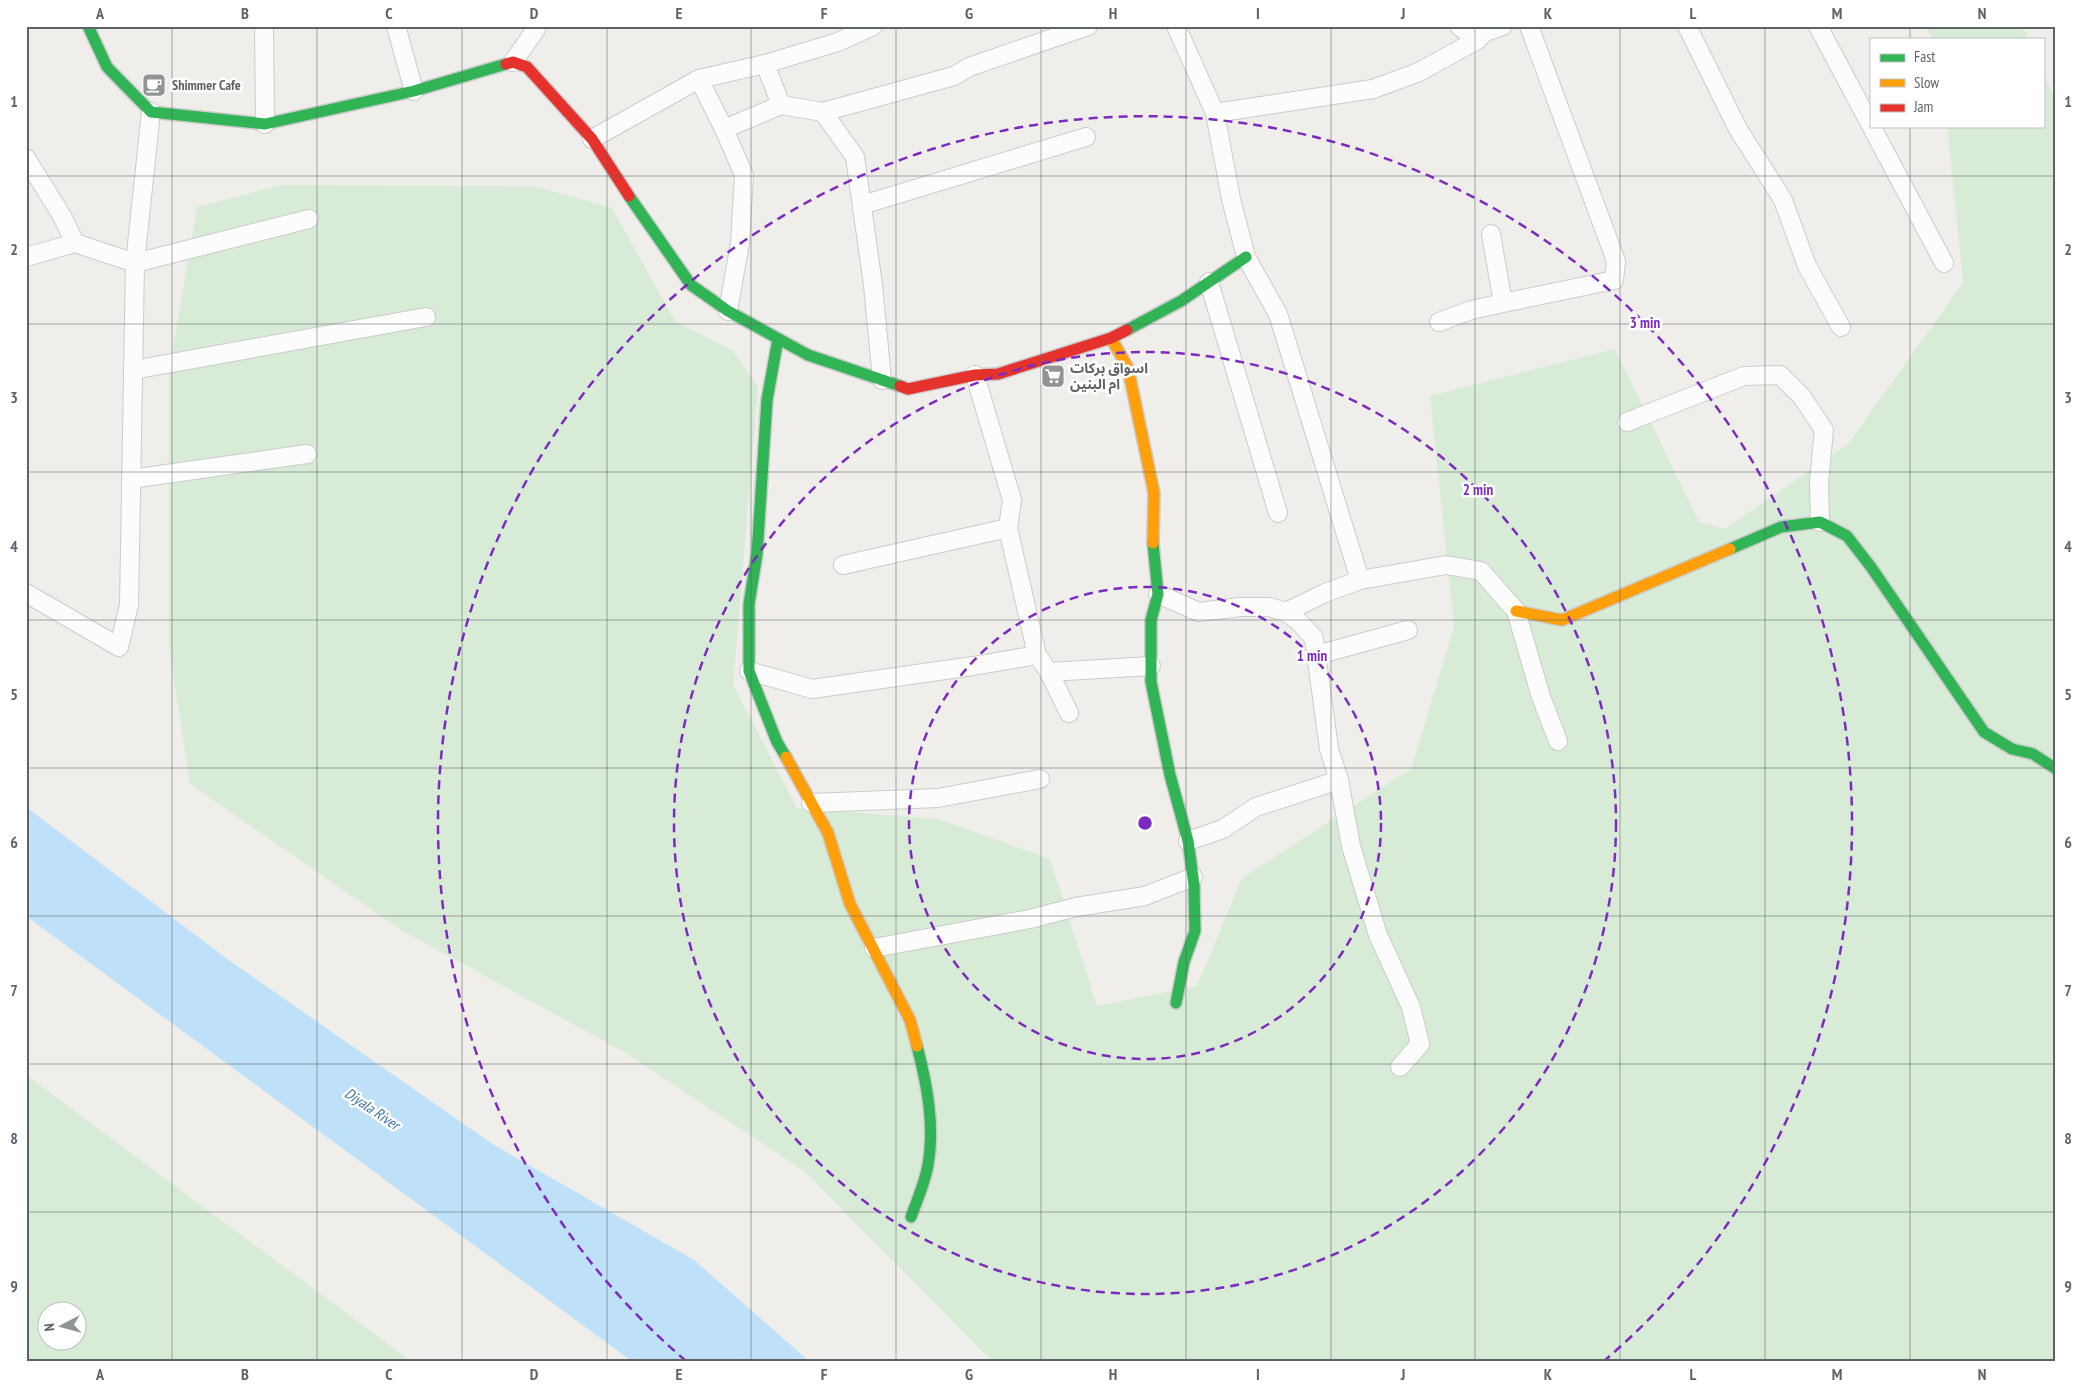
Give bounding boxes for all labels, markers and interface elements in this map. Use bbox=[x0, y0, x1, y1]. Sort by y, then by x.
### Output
text: A bbox=[95, 3, 105, 23]
text: B bbox=[241, 3, 249, 23]
text: C bbox=[385, 3, 393, 23]
text: D bbox=[530, 3, 539, 23]
text: E bbox=[676, 3, 683, 23]
text: F bbox=[821, 3, 828, 23]
text: G bbox=[965, 3, 973, 23]
text: H bbox=[1109, 3, 1117, 23]
text: I bbox=[1256, 3, 1260, 23]
text: J bbox=[1400, 3, 1405, 23]
text: K bbox=[1544, 3, 1553, 23]
text: L bbox=[1690, 3, 1697, 23]
text: M bbox=[1832, 3, 1842, 23]
text: N bbox=[1978, 3, 1986, 23]
legend bbox=[1870, 38, 2044, 128]
text: Fast bbox=[1914, 47, 1935, 66]
cafe icon: Shimmer Cafe bbox=[141, 72, 167, 98]
text: Slow bbox=[1914, 73, 1939, 92]
place label: Shimmer Cafe bbox=[172, 76, 241, 94]
text: 1 bbox=[10, 91, 18, 111]
text: 1 bbox=[2064, 91, 2072, 111]
text: Jam bbox=[1913, 97, 1933, 116]
text: 2 bbox=[10, 239, 18, 259]
text: 2 bbox=[2064, 239, 2072, 259]
text: 3 min bbox=[1630, 313, 1660, 332]
place label: اسواق بركات ام البنين bbox=[1070, 359, 1148, 395]
supermarket icon: اسواق بركات ام البنين bbox=[1040, 363, 1066, 389]
text: 3 bbox=[10, 387, 18, 407]
text: 3 bbox=[2064, 387, 2072, 407]
text: 2 min bbox=[1463, 480, 1493, 499]
text: 4 bbox=[10, 536, 18, 556]
text: 4 bbox=[2064, 536, 2072, 556]
text: 1 min bbox=[1297, 646, 1327, 665]
text: 5 bbox=[10, 684, 18, 704]
text: 5 bbox=[2064, 684, 2072, 704]
centre of rings bbox=[1136, 814, 1154, 832]
text: 6 bbox=[10, 832, 18, 852]
text: 6 bbox=[2064, 832, 2072, 852]
text: 7 bbox=[10, 980, 18, 1000]
text: 7 bbox=[2064, 980, 2072, 1000]
water label: Diyala River bbox=[341, 1083, 405, 1135]
text: 8 bbox=[10, 1128, 18, 1148]
text: 8 bbox=[2064, 1128, 2072, 1148]
text: 9 bbox=[10, 1276, 18, 1296]
text: 9 bbox=[2064, 1276, 2072, 1296]
north arrow bbox=[38, 1300, 88, 1350]
text: N bbox=[40, 1323, 58, 1332]
text: A bbox=[95, 1364, 105, 1384]
text: B bbox=[241, 1364, 249, 1384]
text: C bbox=[385, 1364, 393, 1384]
text: D bbox=[530, 1364, 539, 1384]
text: E bbox=[676, 1364, 683, 1384]
text: F bbox=[821, 1364, 828, 1384]
text: G bbox=[965, 1364, 973, 1384]
text: H bbox=[1109, 1364, 1117, 1384]
text: I bbox=[1256, 1364, 1260, 1384]
text: J bbox=[1400, 1364, 1405, 1384]
text: K bbox=[1544, 1364, 1553, 1384]
text: L bbox=[1690, 1364, 1697, 1384]
text: M bbox=[1832, 1364, 1842, 1384]
text: N bbox=[1978, 1364, 1986, 1384]

